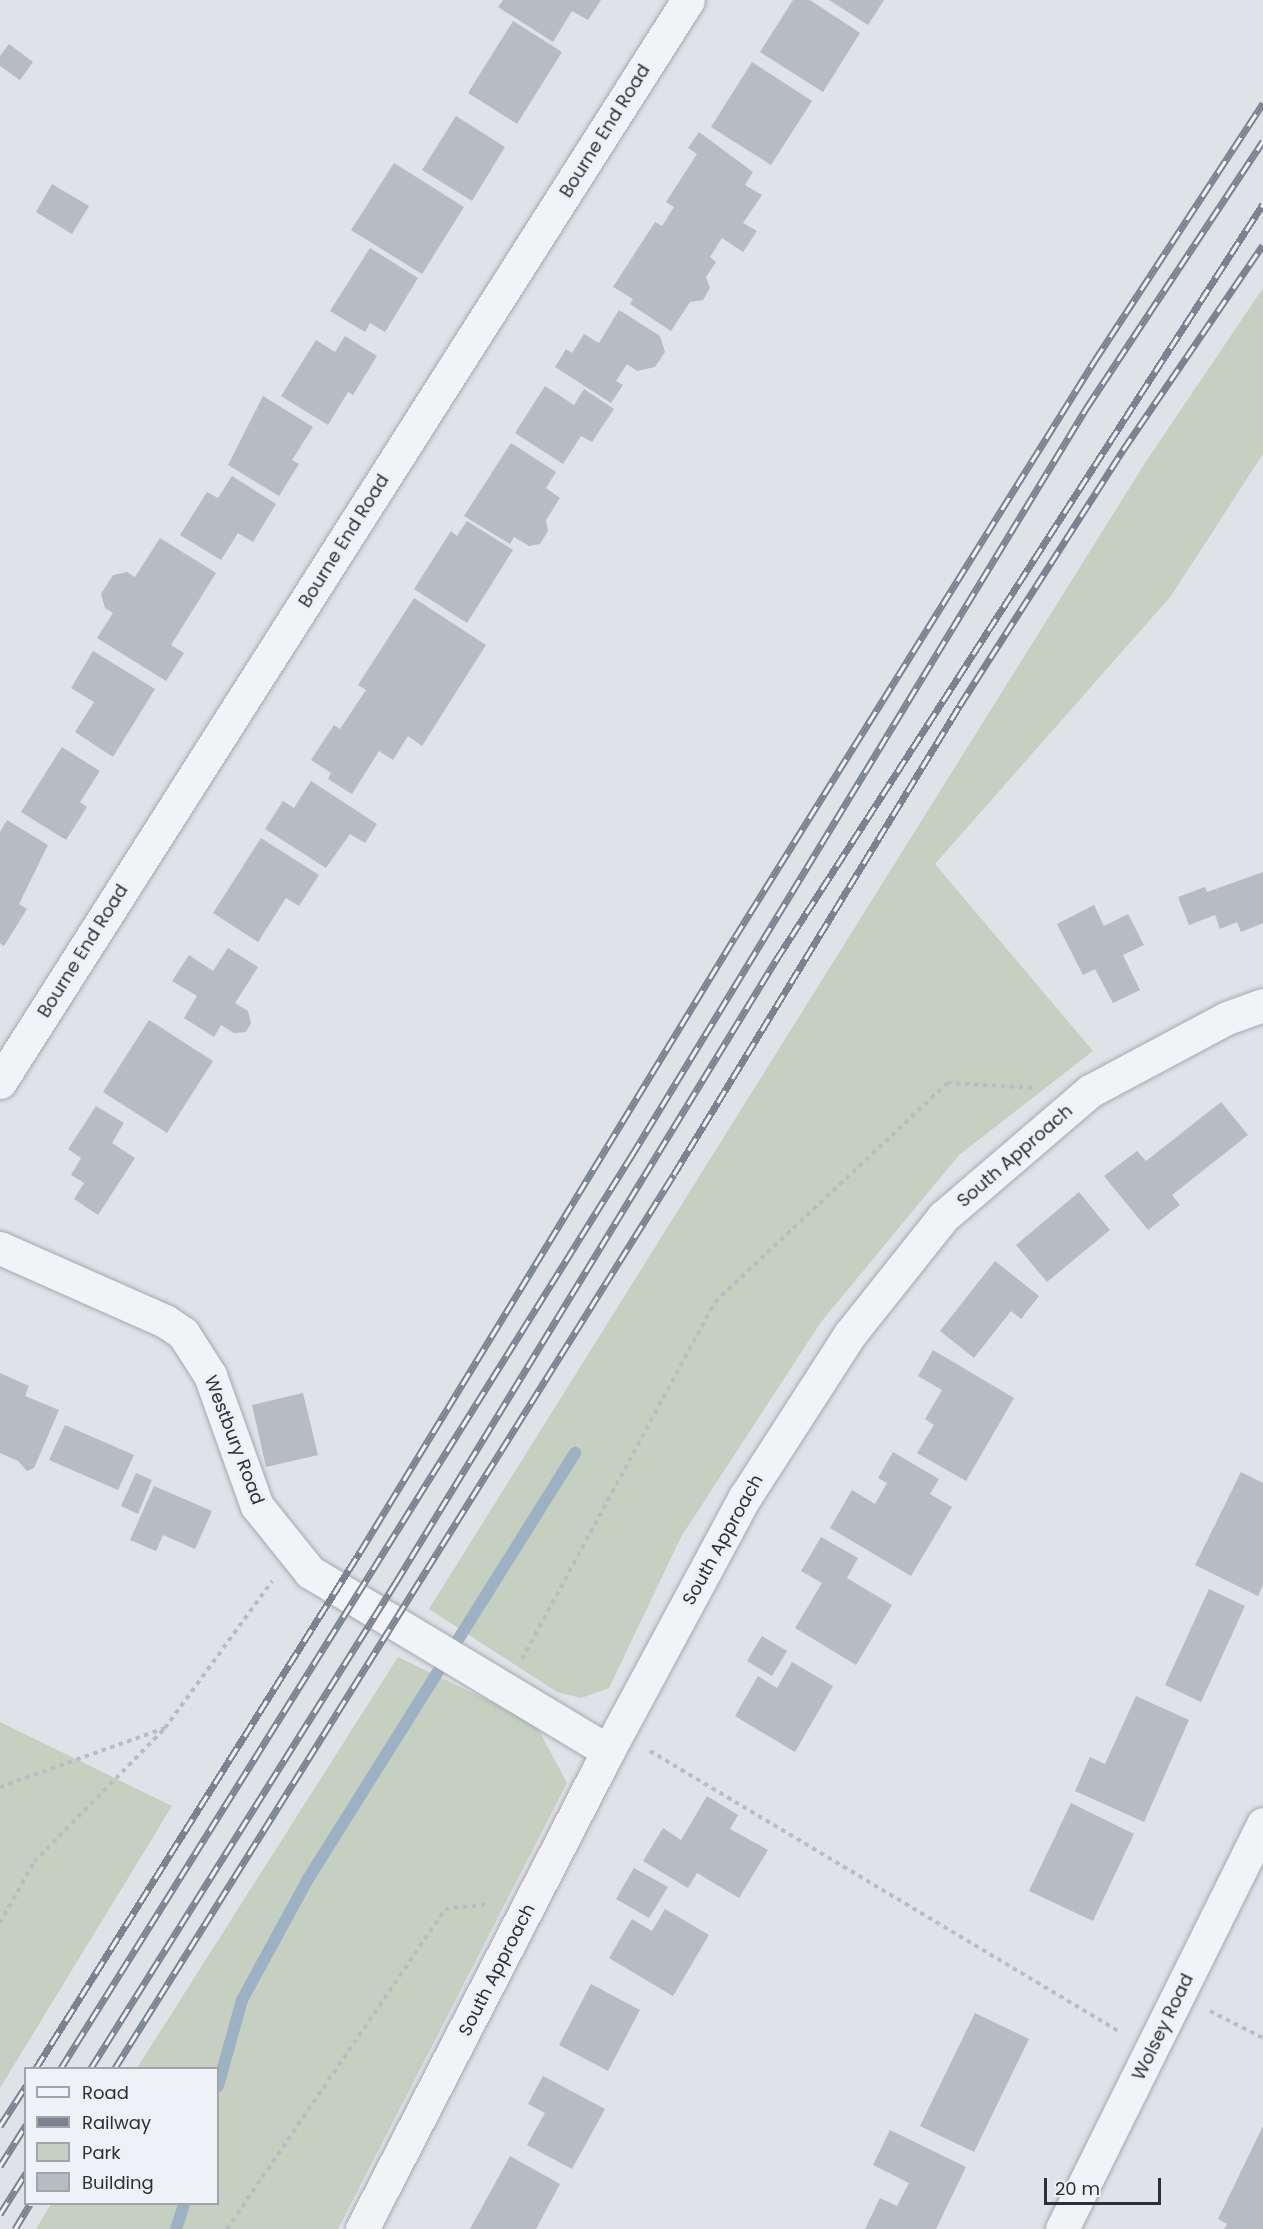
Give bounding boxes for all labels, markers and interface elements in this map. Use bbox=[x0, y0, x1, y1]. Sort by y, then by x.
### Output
street label: Bourne End Road bbox=[555, 60, 655, 202]
street label: Bourne End Road bbox=[294, 470, 394, 612]
street label: Bourne End Road bbox=[33, 880, 133, 1022]
street label: South Approach bbox=[953, 1100, 1077, 1212]
street label: Westbury Road bbox=[199, 1372, 269, 1508]
street label: South Approach bbox=[678, 1471, 768, 1609]
street label: South Approach bbox=[454, 1900, 540, 2040]
street label: Wolsey Road bbox=[1128, 1970, 1198, 2084]
legend bbox=[24, 2067, 219, 2205]
text: Road bbox=[82, 2080, 129, 2105]
text: Railway bbox=[82, 2110, 151, 2135]
text: Park bbox=[82, 2140, 121, 2165]
scale bar bbox=[1047, 2166, 1164, 2204]
text: Building bbox=[82, 2170, 154, 2195]
text: 20 m bbox=[1055, 2176, 1100, 2201]

